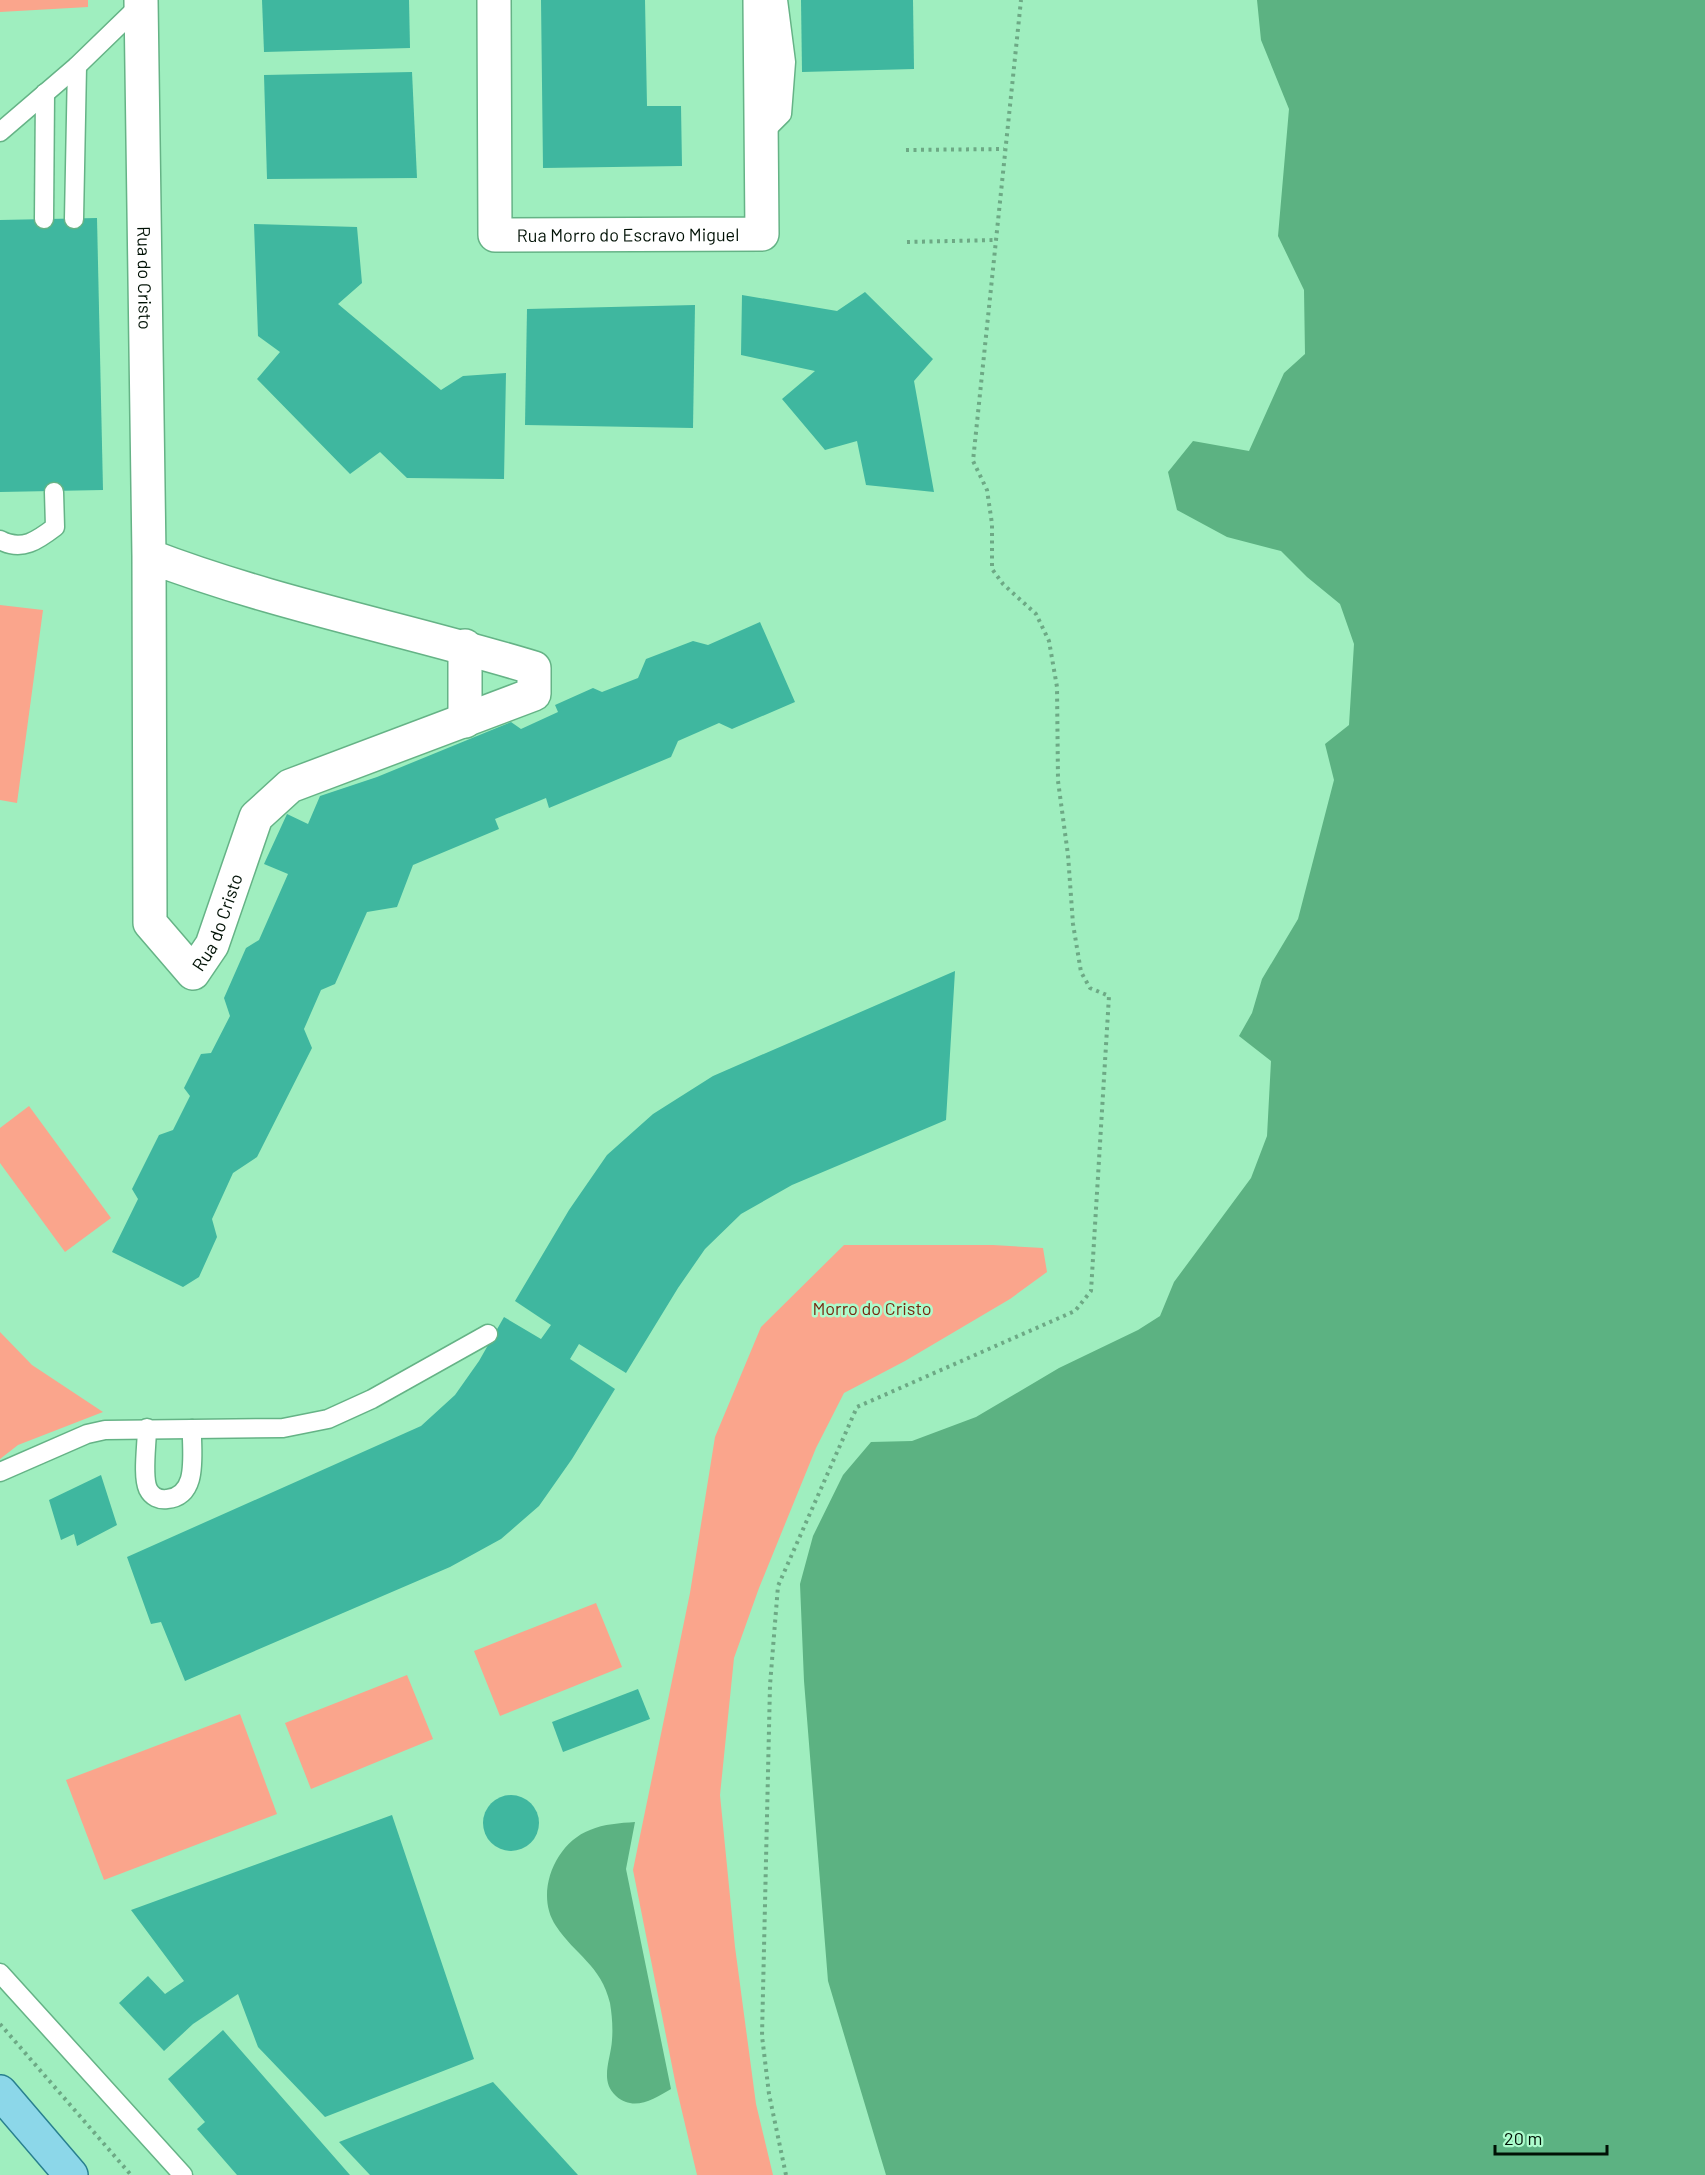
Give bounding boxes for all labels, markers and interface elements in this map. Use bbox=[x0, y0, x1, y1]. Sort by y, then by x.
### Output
street label: Rua Morro do Escravo Miguel bbox=[517, 223, 739, 246]
street label: Rua do Cristo bbox=[133, 226, 157, 330]
street label: Rua do Cristo bbox=[187, 871, 247, 975]
park label: Morro do Cristo bbox=[812, 1297, 932, 1319]
scale bar bbox=[1495, 2118, 1608, 2156]
text: 20 m bbox=[1504, 2127, 1542, 2149]

